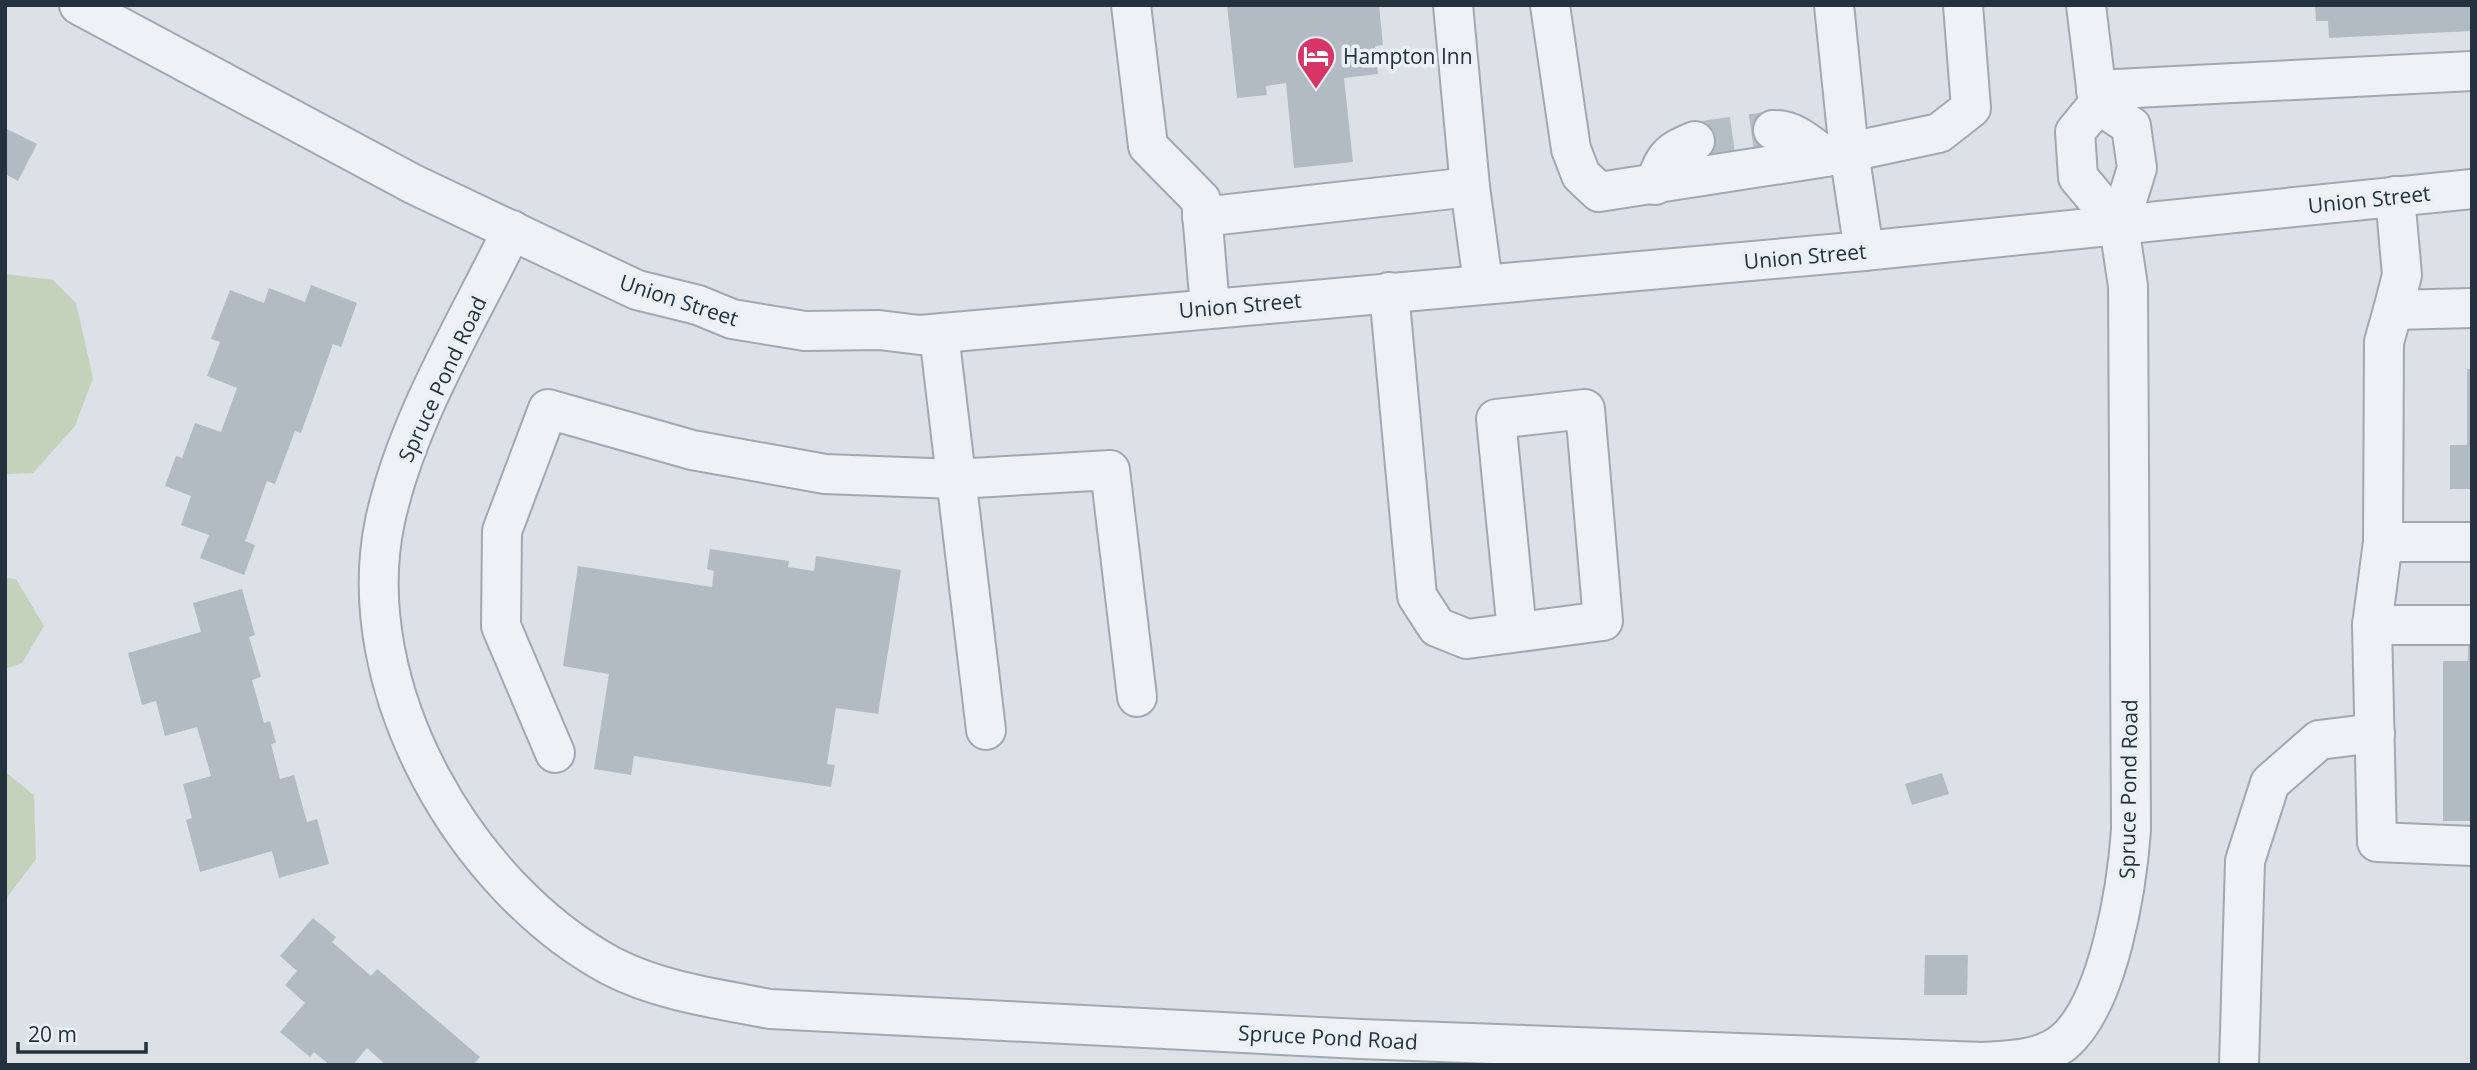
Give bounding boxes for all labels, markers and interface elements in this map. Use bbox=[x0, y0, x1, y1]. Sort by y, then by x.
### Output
hotel icon: Hampton Inn bbox=[1295, 35, 1337, 90]
place label: Hampton Inn bbox=[1343, 42, 1473, 70]
street label: Union Street bbox=[2306, 179, 2432, 219]
street label: Union Street bbox=[1742, 237, 1868, 275]
street label: Union Street bbox=[616, 268, 742, 332]
street label: Union Street bbox=[1177, 286, 1303, 324]
street label: Spruce Pond Road bbox=[391, 292, 493, 466]
street label: Spruce Pond Road bbox=[2112, 699, 2144, 879]
scale bar bbox=[18, 1010, 145, 1054]
street label: Spruce Pond Road bbox=[1238, 1018, 1418, 1056]
text: 20 m bbox=[28, 1020, 77, 1048]

